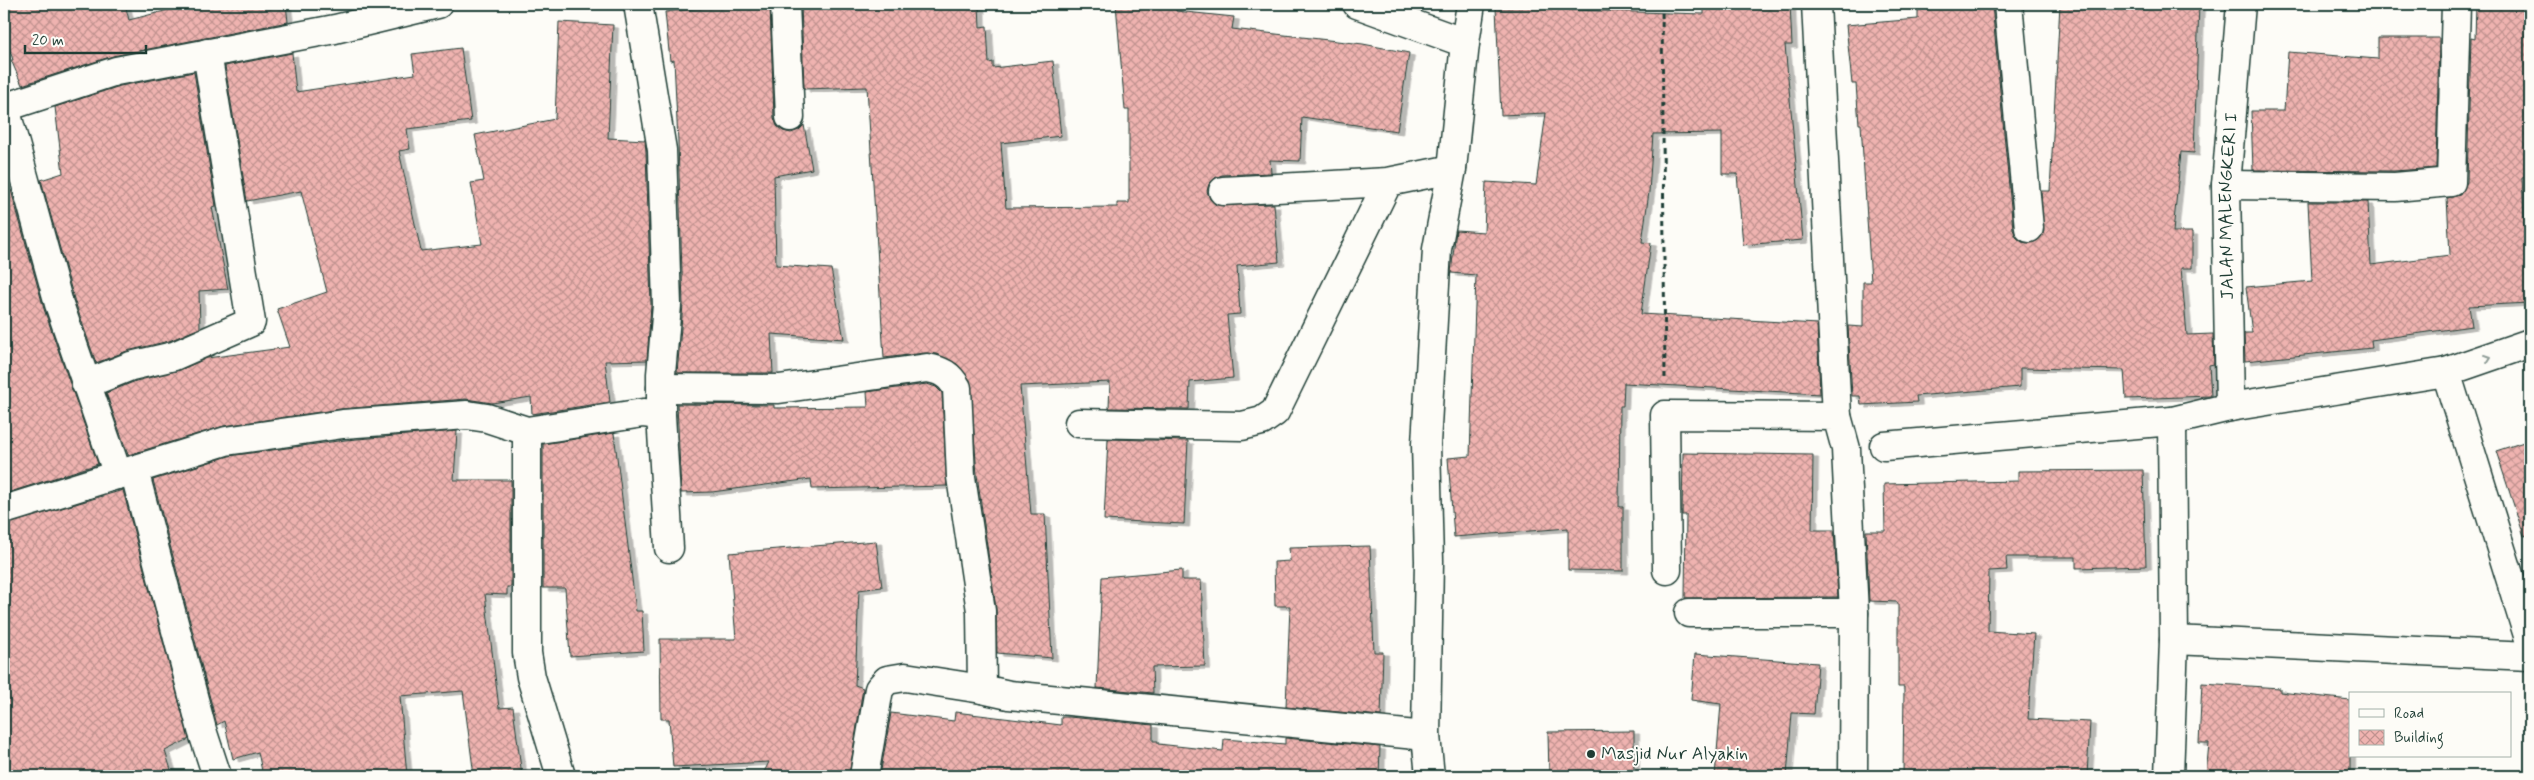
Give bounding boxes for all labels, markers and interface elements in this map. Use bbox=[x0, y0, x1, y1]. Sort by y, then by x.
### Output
scale bar bbox=[25, 22, 146, 54]
text: 20 m bbox=[32, 31, 64, 51]
street label: JALAN MALENGKERI I bbox=[2214, 112, 2244, 300]
one-way arrow bbox=[2483, 353, 2492, 363]
legend bbox=[2349, 692, 2512, 758]
text: Road bbox=[2394, 704, 2424, 724]
text: Building bbox=[2394, 728, 2444, 749]
place label: Masjid Nur Alyakin bbox=[1601, 742, 1748, 766]
marker: Masjid Nur Alyakin bbox=[1585, 748, 1597, 760]

